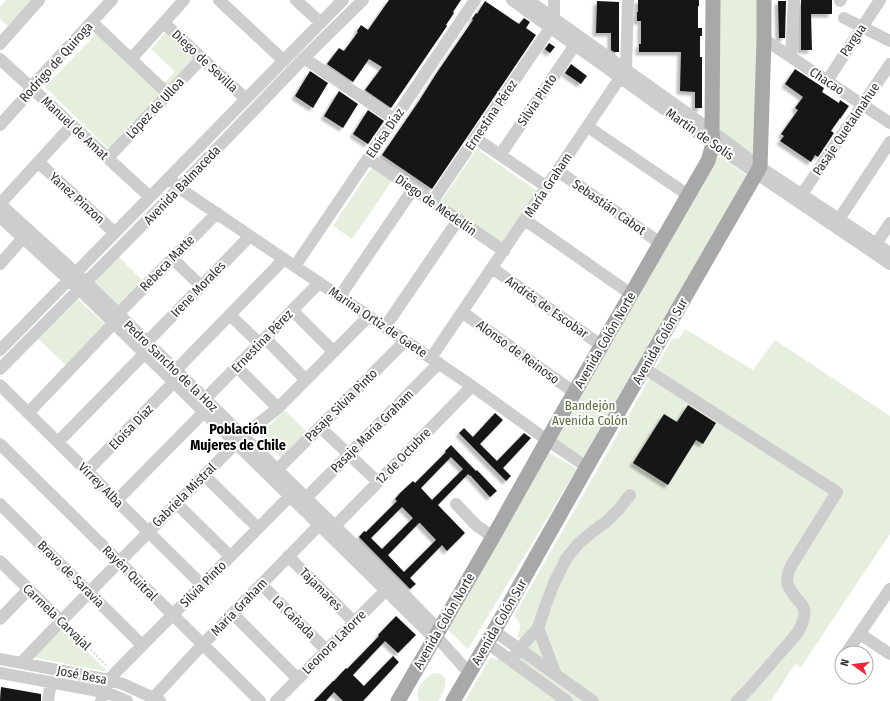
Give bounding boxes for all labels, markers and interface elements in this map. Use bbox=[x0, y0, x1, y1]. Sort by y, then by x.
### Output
street label: Rodrigo de Quiroga bbox=[16, 19, 96, 105]
street label: Pargua bbox=[837, 21, 869, 59]
street label: Diego de Sevilla bbox=[169, 27, 241, 95]
street label: Chacao bbox=[807, 64, 847, 98]
street label: Silvia Pinto bbox=[514, 71, 560, 129]
street label: López de Ulloa bbox=[123, 74, 187, 142]
street label: Ernestina Pérez bbox=[462, 77, 520, 153]
street label: Pasaje Quetalmahue bbox=[809, 80, 883, 178]
street label: Manuel de Amat bbox=[38, 93, 112, 163]
street label: Eloísa Díaz bbox=[363, 105, 407, 161]
street label: Martín de Solís bbox=[663, 105, 737, 163]
street label: Avenida Balmaceda bbox=[141, 142, 223, 228]
street label: María Graham bbox=[521, 150, 575, 220]
street label: Yanez Pinzon bbox=[46, 169, 108, 227]
street label: Diego de Medellín bbox=[393, 171, 479, 239]
street label: Sebastián Cabot bbox=[569, 176, 649, 238]
street label: Rebeca Matte bbox=[137, 232, 197, 294]
street label: Irene Morales bbox=[168, 258, 229, 320]
street label: Andrés de Escobar bbox=[503, 273, 592, 341]
street label: Marina Ortiz de Gaete bbox=[326, 284, 430, 360]
street label: Avenida Colón Norte bbox=[571, 289, 639, 391]
street label: Avenida Colón Sur bbox=[629, 295, 691, 387]
street label: Ernestina Pérez bbox=[228, 306, 296, 376]
street label: Pedro Sancho de la Hoz bbox=[121, 317, 221, 415]
street label: Alonso de Reinoso bbox=[474, 317, 562, 387]
street label: Pasaje Silvia Pinto bbox=[302, 366, 380, 444]
street label: Pasaje María Graham bbox=[327, 386, 417, 476]
park label: Bandejón Avenida Colón bbox=[552, 398, 628, 428]
street label: Eloísa Díaz bbox=[106, 401, 156, 453]
district label: Población Mujeres de Chile bbox=[190, 421, 286, 454]
street label: 12 de Octubre bbox=[372, 425, 434, 487]
street label: Virrey Alba bbox=[75, 459, 127, 511]
street label: Gabriela Mistral bbox=[149, 460, 219, 530]
street label: Bravo de Saravia bbox=[35, 538, 107, 610]
street label: Rayén Quitral bbox=[99, 542, 161, 604]
street label: Silvia Pinto bbox=[177, 558, 229, 610]
street label: Tajamares bbox=[297, 565, 346, 614]
street label: Avenida Colón Norte bbox=[410, 570, 478, 672]
street label: María Graham bbox=[208, 575, 270, 639]
street label: Avenida Colón Sur bbox=[468, 576, 530, 668]
street label: Carmela Carvajal bbox=[20, 581, 95, 654]
street label: La Cañada bbox=[269, 592, 319, 642]
street label: Leonora Latorre bbox=[299, 607, 369, 677]
north arrow bbox=[834, 645, 874, 685]
text: N bbox=[838, 658, 852, 667]
street label: José Besa bbox=[56, 663, 108, 687]

